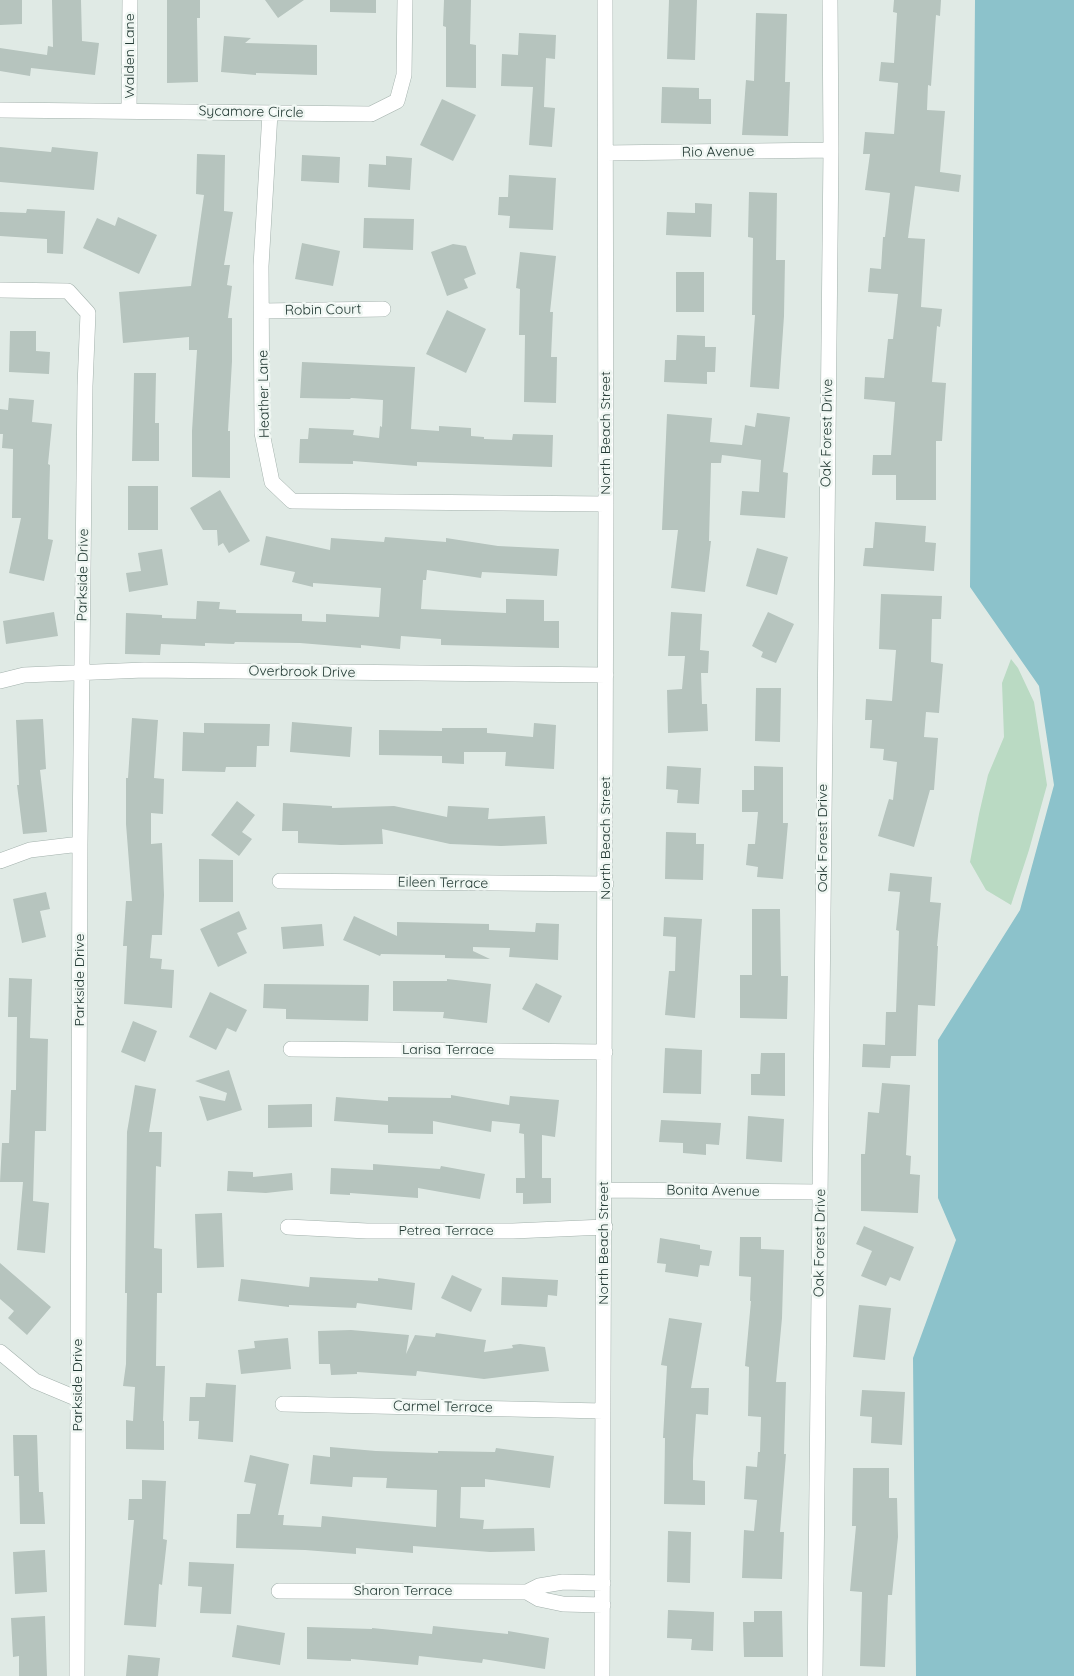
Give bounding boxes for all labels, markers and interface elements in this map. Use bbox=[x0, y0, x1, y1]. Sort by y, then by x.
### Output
street label: Walden Lane bbox=[122, 13, 138, 99]
street label: Sycamore Circle bbox=[198, 103, 304, 121]
street label: Rio Avenue bbox=[682, 143, 754, 161]
street label: Robin Court bbox=[284, 301, 362, 319]
street label: Heather Lane bbox=[255, 350, 273, 438]
street label: North Beach Street bbox=[598, 371, 614, 495]
street label: Oak Forest Drive bbox=[818, 379, 836, 487]
street label: Parkside Drive bbox=[74, 528, 92, 622]
street label: Overbrook Drive bbox=[248, 663, 356, 681]
street label: North Beach Street bbox=[598, 776, 614, 900]
street label: Oak Forest Drive bbox=[815, 784, 831, 892]
street label: Eileen Terrace bbox=[398, 874, 488, 892]
street label: Parkside Drive bbox=[72, 933, 88, 1027]
street label: Larisa Terrace bbox=[402, 1042, 494, 1058]
street label: North Beach Street bbox=[596, 1181, 612, 1305]
street label: Bonita Avenue bbox=[666, 1182, 760, 1200]
street label: Oak Forest Drive bbox=[811, 1189, 829, 1297]
street label: Petrea Terrace bbox=[398, 1223, 494, 1239]
street label: Parkside Drive bbox=[70, 1338, 86, 1432]
street label: Carmel Terrace bbox=[393, 1398, 493, 1416]
street label: Sharon Terrace bbox=[354, 1583, 452, 1599]

